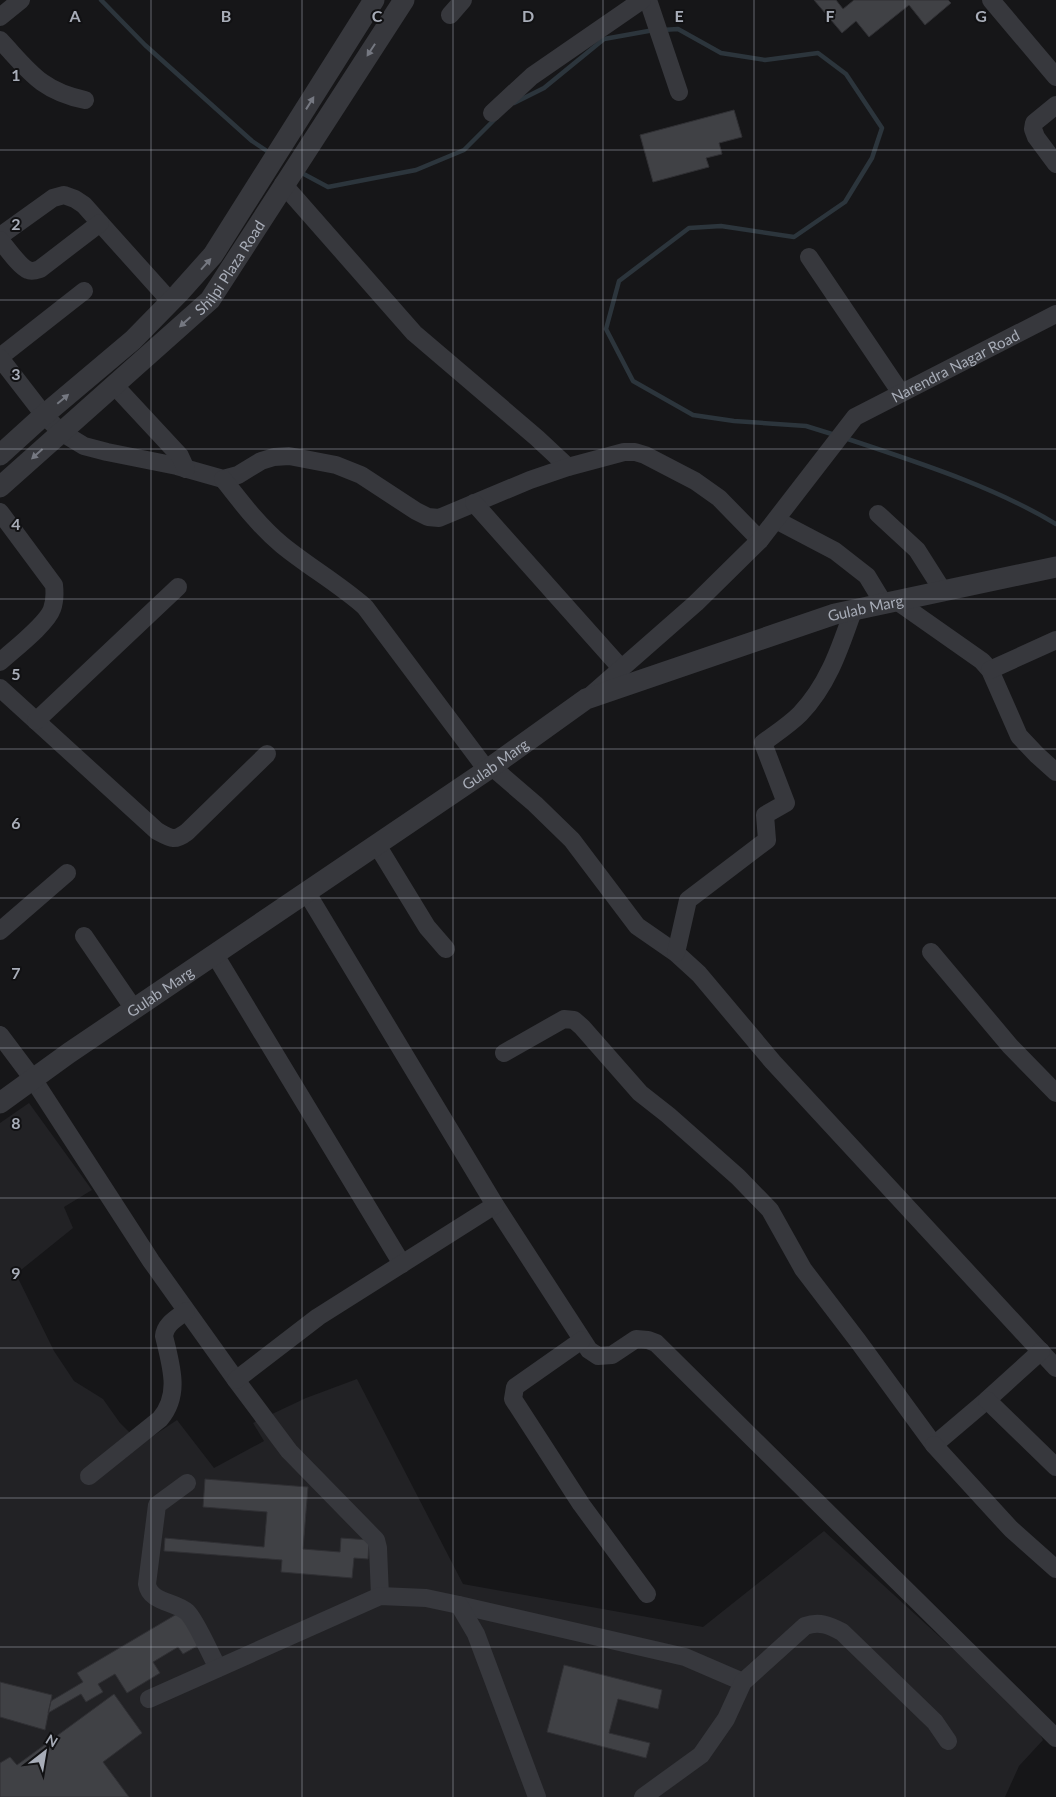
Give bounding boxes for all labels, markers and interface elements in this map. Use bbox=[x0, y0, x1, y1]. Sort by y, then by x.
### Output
text: A bbox=[68, 6, 81, 25]
text: B bbox=[221, 6, 231, 25]
text: C bbox=[372, 6, 383, 25]
text: D bbox=[522, 6, 534, 25]
text: E bbox=[674, 6, 684, 25]
text: F bbox=[825, 6, 835, 25]
text: G bbox=[975, 6, 987, 25]
one-way arrow bbox=[366, 43, 376, 56]
text: 1 bbox=[11, 65, 21, 84]
one-way arrow bbox=[305, 97, 314, 110]
text: 2 bbox=[11, 214, 21, 233]
street label: Shilpi Plaza Road bbox=[191, 217, 268, 318]
one-way arrow bbox=[200, 258, 212, 270]
one-way arrow bbox=[178, 317, 191, 328]
street label: Narendra Nagar Road bbox=[888, 325, 1022, 406]
text: 3 bbox=[11, 364, 21, 383]
one-way arrow bbox=[56, 393, 68, 405]
one-way arrow bbox=[30, 448, 43, 459]
text: 4 bbox=[11, 514, 21, 533]
street label: Gulab Marg bbox=[825, 591, 905, 625]
text: 5 bbox=[11, 664, 21, 683]
street label: Gulab Marg bbox=[458, 734, 532, 793]
text: 6 bbox=[11, 813, 21, 832]
street label: Gulab Marg bbox=[123, 962, 197, 1020]
text: 7 bbox=[11, 963, 21, 982]
text: 8 bbox=[11, 1113, 21, 1132]
text: 9 bbox=[11, 1263, 21, 1282]
north arrow bbox=[20, 1727, 70, 1777]
text: N bbox=[43, 1730, 61, 1750]

